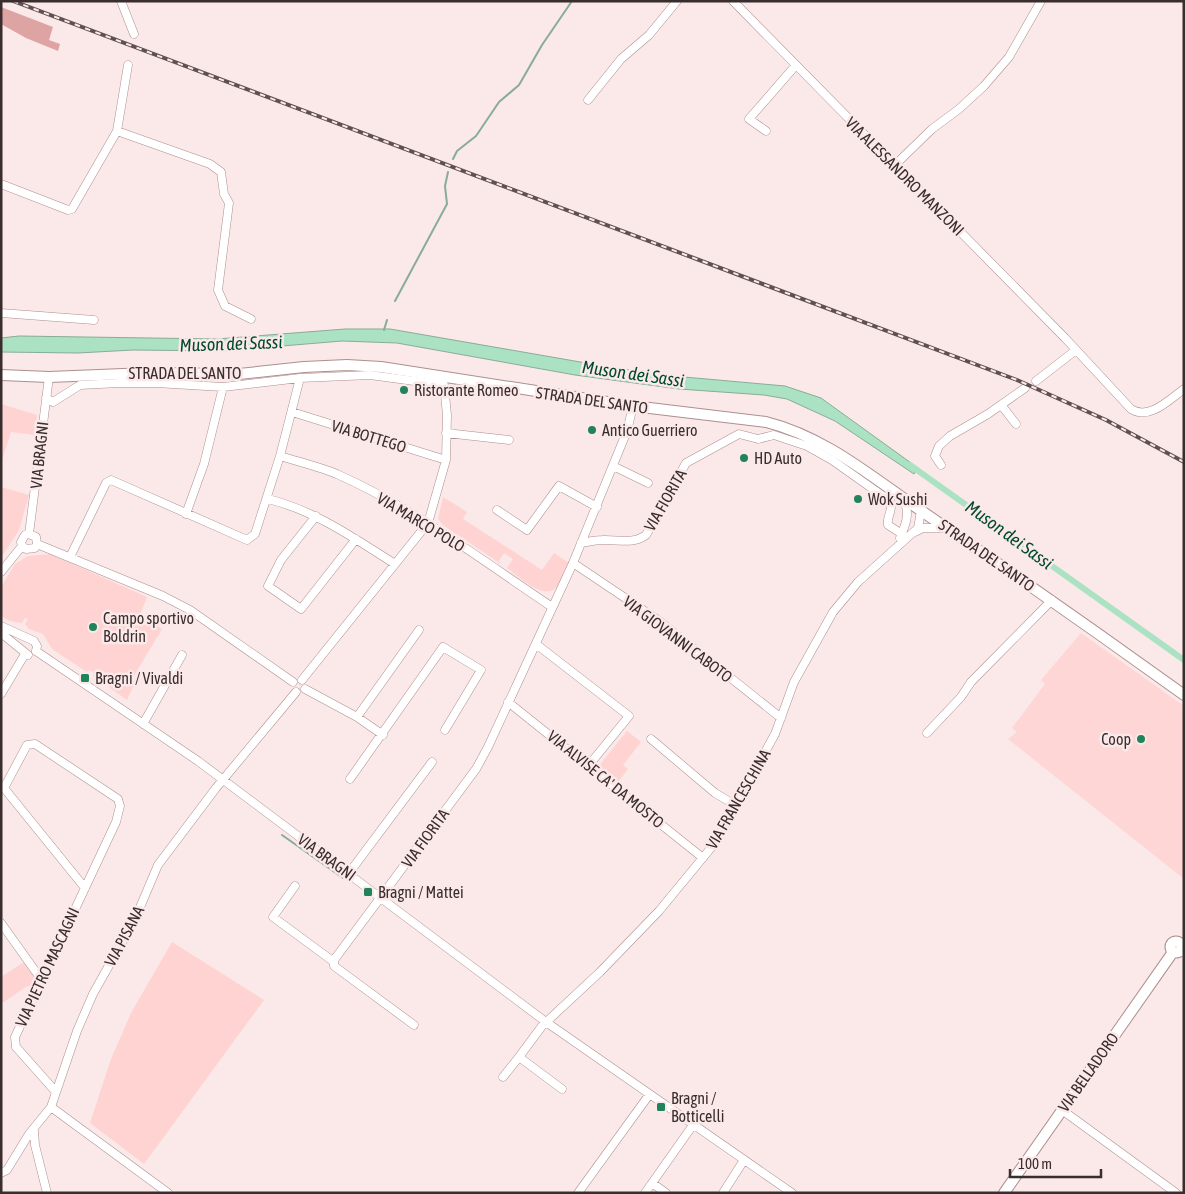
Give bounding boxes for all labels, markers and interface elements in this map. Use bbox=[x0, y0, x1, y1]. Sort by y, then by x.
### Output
street label: VIA ALESSANDRO MANZONI bbox=[842, 113, 968, 239]
water label: Muson dei Sassi bbox=[179, 331, 283, 356]
water label: Muson dei Sassi bbox=[581, 356, 685, 391]
street label: STRADA DEL SANTO bbox=[129, 364, 241, 382]
place label: Ristorante Romeo bbox=[414, 381, 519, 399]
street label: STRADA DEL SANTO bbox=[535, 383, 649, 417]
marker: Ristorante Romeo bbox=[398, 384, 410, 396]
street label: VIA BOTTEGO bbox=[329, 416, 409, 456]
street label: VIA BRAGNI bbox=[27, 421, 51, 489]
place label: Antico Guerriero bbox=[602, 421, 698, 439]
marker: Antico Guerriero bbox=[586, 424, 598, 436]
place label: HD Auto bbox=[754, 449, 802, 467]
marker: HD Auto bbox=[738, 452, 750, 464]
street label: VIA FIORITA bbox=[640, 466, 690, 534]
street label: VIA MARCO POLO bbox=[374, 489, 468, 555]
place label: Wok Sushi bbox=[868, 490, 927, 508]
marker: Wok Sushi bbox=[852, 493, 864, 505]
water label: Muson dei Sassi bbox=[962, 496, 1057, 573]
street label: STRADA DEL SANTO bbox=[936, 515, 1038, 595]
street label: VIA GIOVANNI CABOTO bbox=[620, 592, 736, 686]
place label: Campo sportivo Boldrin bbox=[103, 609, 194, 645]
marker: Campo sportivo Boldrin bbox=[87, 621, 99, 633]
place label: Bragni / Vivaldi bbox=[95, 669, 183, 688]
marker: Bragni / Vivaldi bbox=[79, 672, 91, 684]
street label: VIA ALVISE CA' DA MOSTO bbox=[544, 727, 668, 831]
place label: Coop bbox=[1101, 730, 1131, 749]
marker: Coop bbox=[1135, 733, 1147, 745]
street label: VIA FRANCESCHINA bbox=[702, 746, 774, 852]
street label: VIA FIORITA bbox=[398, 805, 452, 871]
street label: VIA BRAGNI bbox=[294, 830, 360, 884]
place label: Bragni / Mattei bbox=[378, 883, 464, 902]
marker: Bragni / Mattei bbox=[362, 886, 374, 898]
street label: VIA PISANA bbox=[101, 903, 147, 969]
street label: VIA PIETRO MASCAGNI bbox=[11, 905, 83, 1029]
street label: VIA BELLADORO bbox=[1054, 1029, 1122, 1115]
place label: Bragni / Botticelli bbox=[671, 1089, 724, 1125]
marker: Bragni / Botticelli bbox=[655, 1101, 667, 1113]
scale bar bbox=[1010, 1146, 1101, 1178]
text: 100 m bbox=[1018, 1155, 1052, 1172]

